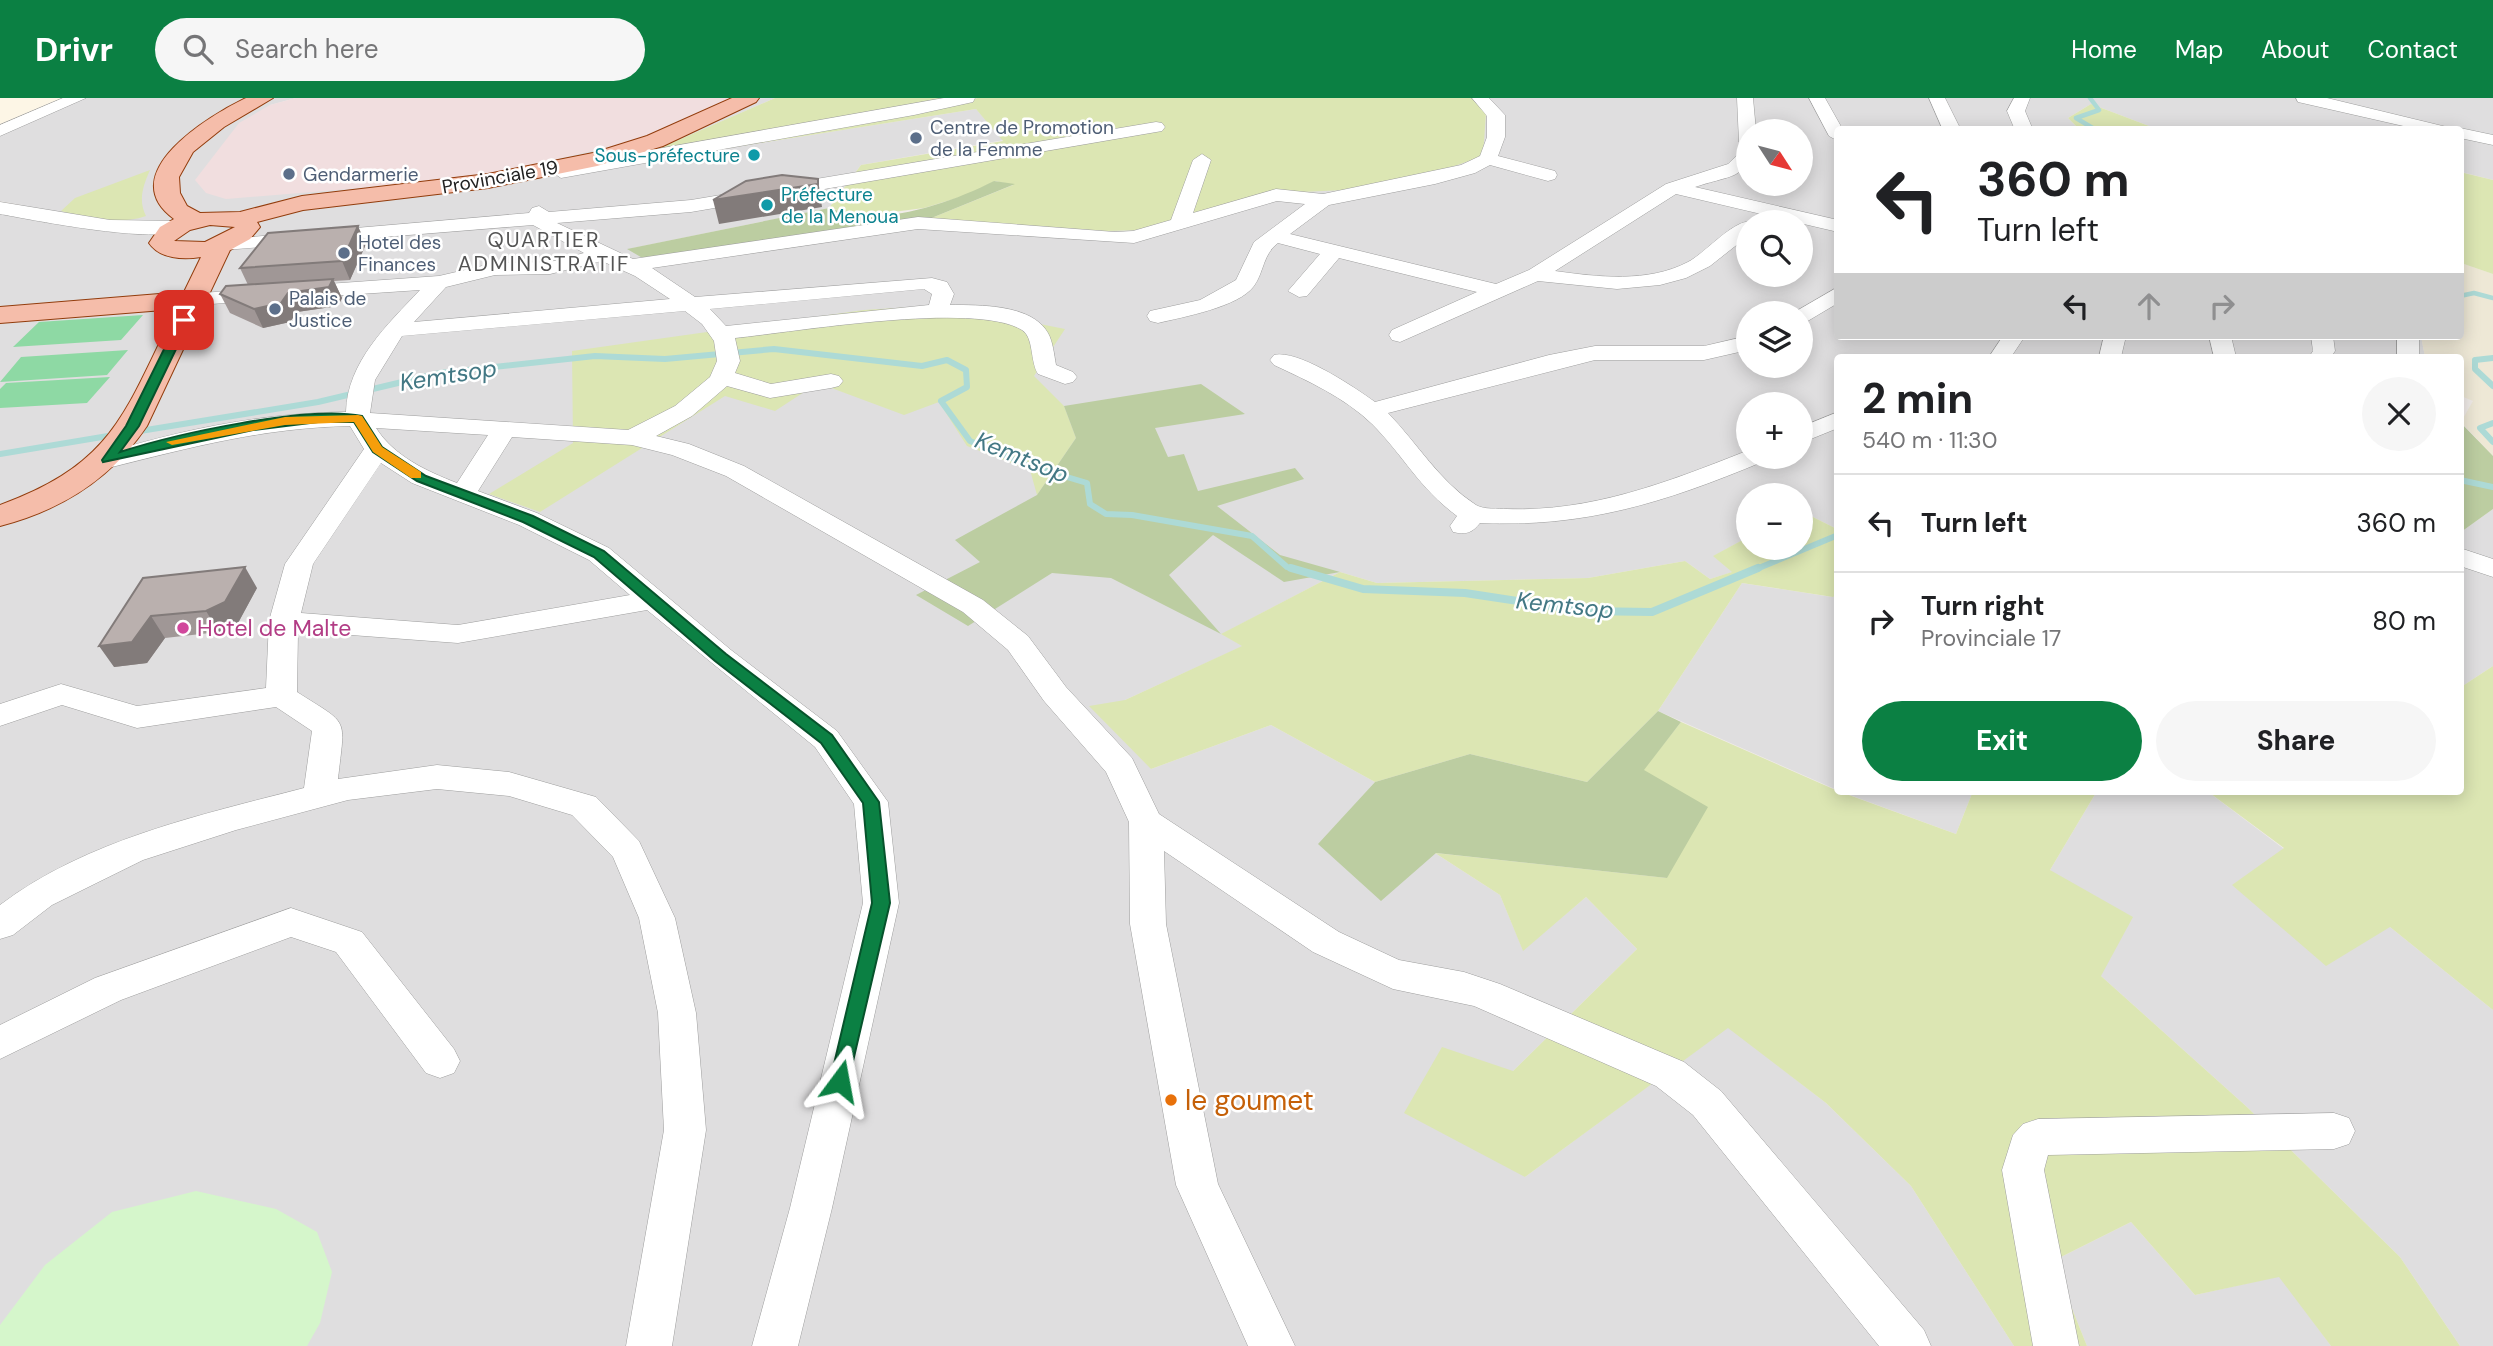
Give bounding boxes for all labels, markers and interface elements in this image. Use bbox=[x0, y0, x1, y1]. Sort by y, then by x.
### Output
search box bbox=[155, 18, 645, 81]
text: Drivr bbox=[35, 28, 113, 71]
icon: search bbox=[179, 30, 217, 68]
text: Search here bbox=[235, 32, 378, 66]
text: Home bbox=[2071, 34, 2137, 65]
text: Map bbox=[2175, 34, 2223, 65]
text: About bbox=[2261, 34, 2330, 65]
text: Contact bbox=[2368, 34, 2458, 65]
place label: Centre de Promotion de la Femme bbox=[930, 115, 1114, 162]
north arrow bbox=[1736, 119, 1813, 196]
map controls bbox=[1736, 119, 1813, 560]
marker: Centre de Promotion de la Femme bbox=[908, 130, 924, 146]
place label: Sous-préfecture bbox=[594, 143, 740, 168]
marker: Sous-préfecture bbox=[746, 147, 762, 163]
text: 360 m bbox=[1977, 147, 2130, 211]
street label: Provinciale 19 bbox=[440, 154, 560, 200]
icon: left bbox=[1862, 154, 1953, 245]
place label: Gendarmerie bbox=[303, 162, 418, 187]
marker: Gendarmerie bbox=[281, 166, 297, 182]
place label: Préfecture de la Menoua bbox=[781, 182, 899, 229]
marker: Préfecture de la Menoua bbox=[759, 197, 775, 213]
text: Turn left bbox=[1977, 209, 2099, 251]
button: search bbox=[1736, 210, 1813, 287]
district label: QUARTIER ADMINISTRATIF bbox=[458, 226, 630, 278]
place label: Hotel des Finances bbox=[358, 230, 441, 277]
marker: Hotel des Finances bbox=[336, 245, 352, 261]
place label: Palais de Justice bbox=[289, 286, 366, 333]
icon: left bbox=[2057, 287, 2095, 325]
icon: ahead bbox=[2130, 287, 2168, 325]
icon: right bbox=[2203, 287, 2241, 325]
pin bbox=[154, 290, 214, 350]
icon: arrive bbox=[165, 301, 203, 339]
marker: Palais de Justice bbox=[267, 301, 283, 317]
button: layers bbox=[1736, 301, 1813, 378]
water label: Kemtsop bbox=[397, 352, 499, 398]
text: 2 min bbox=[1862, 371, 1973, 426]
button: close bbox=[2362, 377, 2436, 451]
button: + bbox=[1736, 392, 1813, 469]
water label: Kemtsop bbox=[971, 424, 1073, 490]
text: 540 m · 11:30 bbox=[1862, 425, 1997, 455]
button: − bbox=[1736, 483, 1813, 560]
icon: left bbox=[1862, 504, 1900, 542]
text: Turn left bbox=[1921, 506, 2028, 540]
text: 360 m bbox=[2356, 506, 2436, 540]
water label: Kemtsop bbox=[1515, 584, 1615, 626]
text: Turn right bbox=[1921, 589, 2045, 623]
icon: right bbox=[1862, 602, 1900, 640]
text: 80 m bbox=[2372, 604, 2436, 638]
place label: Hotel de Malte bbox=[197, 613, 351, 643]
marker: Hotel de Malte bbox=[175, 620, 191, 636]
text: Provinciale 17 bbox=[1921, 623, 2061, 653]
button: Exit bbox=[1862, 701, 2142, 781]
button: Share bbox=[2156, 701, 2436, 781]
position arrow bbox=[803, 1044, 877, 1118]
place label: le goumet bbox=[1185, 1082, 1314, 1119]
marker: le goumet bbox=[1163, 1092, 1179, 1108]

